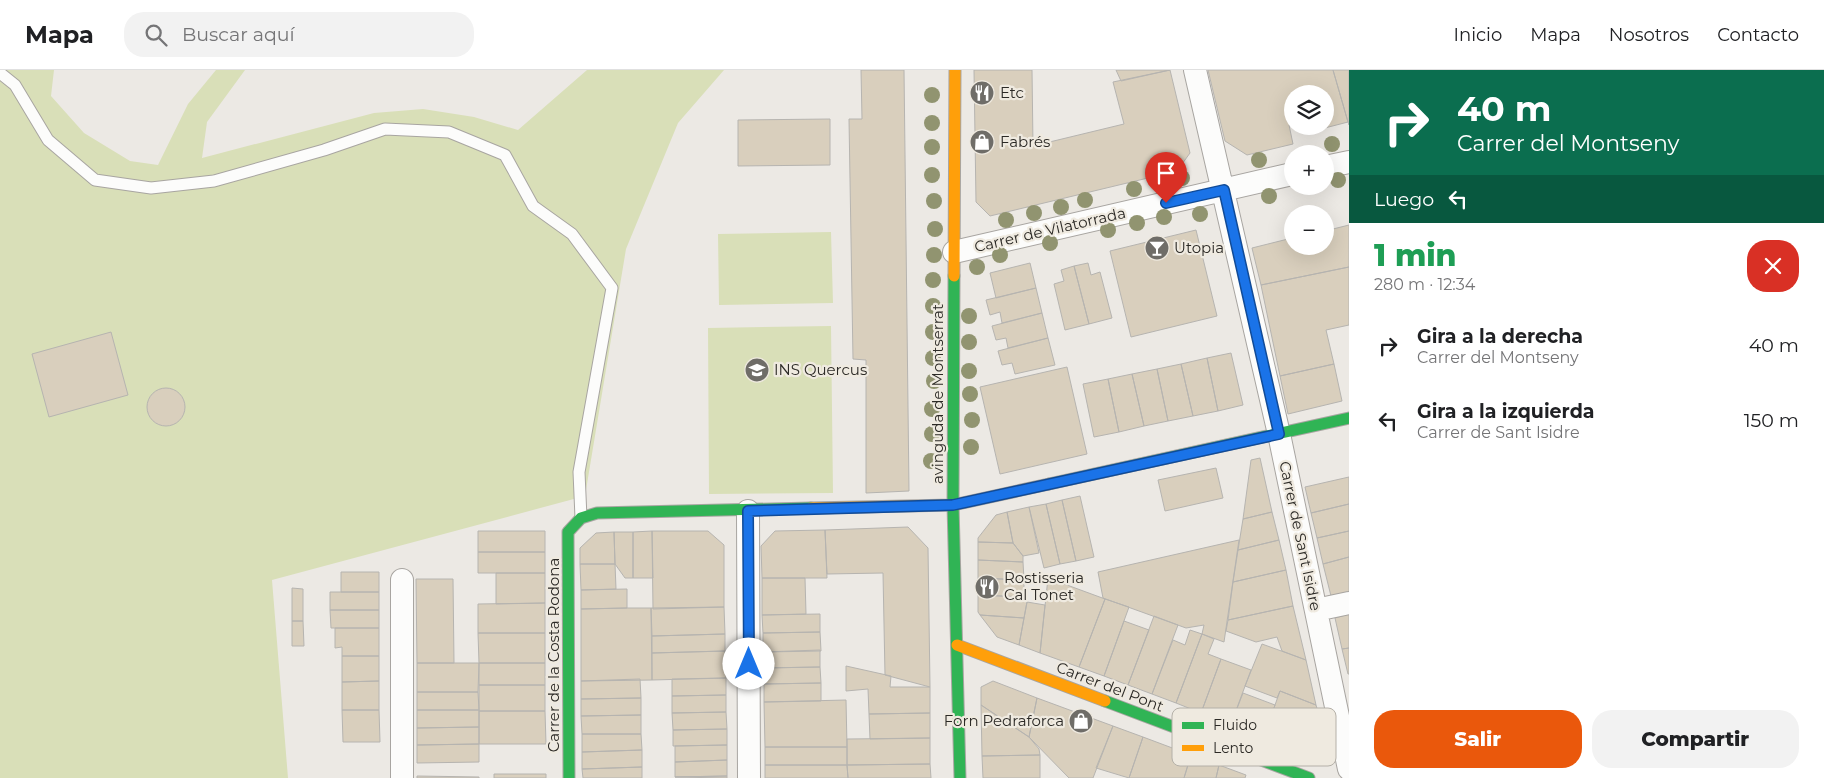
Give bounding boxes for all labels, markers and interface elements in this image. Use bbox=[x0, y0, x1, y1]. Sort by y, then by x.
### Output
search box bbox=[124, 12, 474, 57]
text: Mapa bbox=[25, 20, 94, 49]
icon: search bbox=[142, 21, 170, 49]
text: Buscar aquí bbox=[182, 23, 295, 46]
text: Inicio bbox=[1454, 24, 1502, 46]
text: Mapa bbox=[1530, 24, 1581, 46]
text: Nosotros bbox=[1609, 24, 1689, 46]
text: Contacto bbox=[1717, 24, 1799, 46]
restaurant icon: Etc bbox=[969, 80, 995, 106]
place label: Etc bbox=[1000, 83, 1024, 102]
map controls bbox=[1284, 85, 1334, 255]
button: layers bbox=[1284, 85, 1334, 135]
text: 40 m bbox=[1457, 87, 1552, 130]
icon: right bbox=[1374, 90, 1439, 155]
shop icon: Fabrés bbox=[969, 129, 995, 155]
text: Carrer del Montseny bbox=[1457, 130, 1679, 157]
place label: Fabrés bbox=[1000, 132, 1050, 151]
button: + bbox=[1284, 145, 1334, 195]
pin bbox=[1145, 152, 1187, 203]
icon: arrive bbox=[1152, 159, 1180, 187]
icon: left bbox=[1444, 185, 1472, 213]
text: Luego bbox=[1374, 188, 1434, 211]
street label: Carrer de Vilatorrada bbox=[972, 203, 1127, 256]
button: − bbox=[1284, 205, 1334, 255]
bar icon: Utopia bbox=[1144, 235, 1170, 261]
text: 1 min bbox=[1374, 237, 1457, 274]
place label: Utopia bbox=[1174, 238, 1224, 257]
button: close bbox=[1747, 240, 1799, 292]
text: 280 m · 12:34 bbox=[1374, 275, 1475, 294]
street label: avinguda de Montserrat bbox=[928, 304, 947, 484]
text: Gira a la derecha bbox=[1417, 325, 1583, 348]
icon: right bbox=[1374, 332, 1402, 360]
text: 40 m bbox=[1749, 334, 1799, 357]
text: Carrer del Montseny bbox=[1417, 348, 1579, 367]
school or university icon: INS Quercus bbox=[744, 357, 770, 383]
place label: INS Quercus bbox=[774, 360, 867, 379]
text: Gira a la izquierda bbox=[1417, 400, 1595, 423]
icon: left bbox=[1374, 407, 1402, 435]
text: 150 m bbox=[1744, 409, 1799, 432]
text: Carrer de Sant Isidre bbox=[1417, 423, 1580, 442]
street label: Carrer de Sant Isidre bbox=[1275, 459, 1326, 612]
street label: Carrer de la Costa Rodona bbox=[544, 558, 563, 752]
place label: Rostisseria Cal Tonet bbox=[1004, 568, 1084, 604]
restaurant icon: Rostisseria Cal Tonet bbox=[974, 574, 1000, 600]
position arrow bbox=[722, 637, 774, 689]
street label: Carrer del Pont bbox=[1054, 657, 1167, 716]
shop icon: Forn Pedraforca bbox=[1068, 708, 1094, 734]
legend bbox=[1172, 708, 1336, 766]
button: Salir bbox=[1374, 710, 1582, 768]
button: Compartir bbox=[1592, 710, 1799, 768]
place label: Forn Pedraforca bbox=[944, 711, 1064, 730]
text: Fluido bbox=[1213, 716, 1257, 734]
text: Lento bbox=[1213, 739, 1253, 757]

